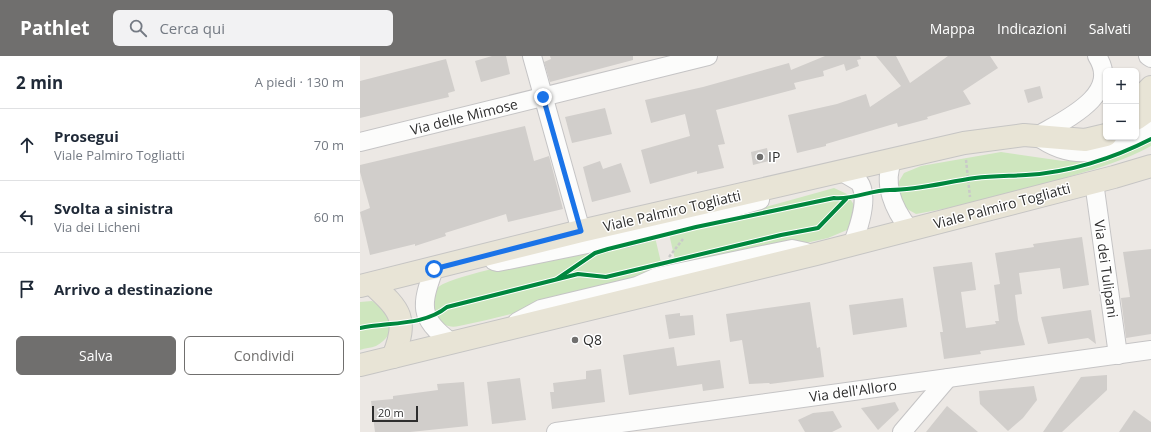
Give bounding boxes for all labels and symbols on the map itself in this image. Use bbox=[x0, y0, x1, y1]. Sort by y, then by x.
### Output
route end bbox=[534, 88, 552, 106]
street label: Via delle Mimose bbox=[408, 94, 520, 139]
place label: IP bbox=[768, 147, 780, 166]
marker: IP bbox=[755, 152, 765, 162]
street label: Viale Palmiro Togliatti bbox=[931, 178, 1072, 233]
street label: Viale Palmiro Togliatti bbox=[601, 185, 743, 236]
street label: Via dei Tulipani bbox=[1090, 219, 1123, 319]
route start bbox=[425, 260, 443, 278]
place label: Q8 bbox=[583, 330, 602, 349]
marker: Q8 bbox=[570, 335, 580, 345]
street label: Via dell'Alloro bbox=[808, 375, 898, 406]
scale bar bbox=[372, 404, 418, 423]

